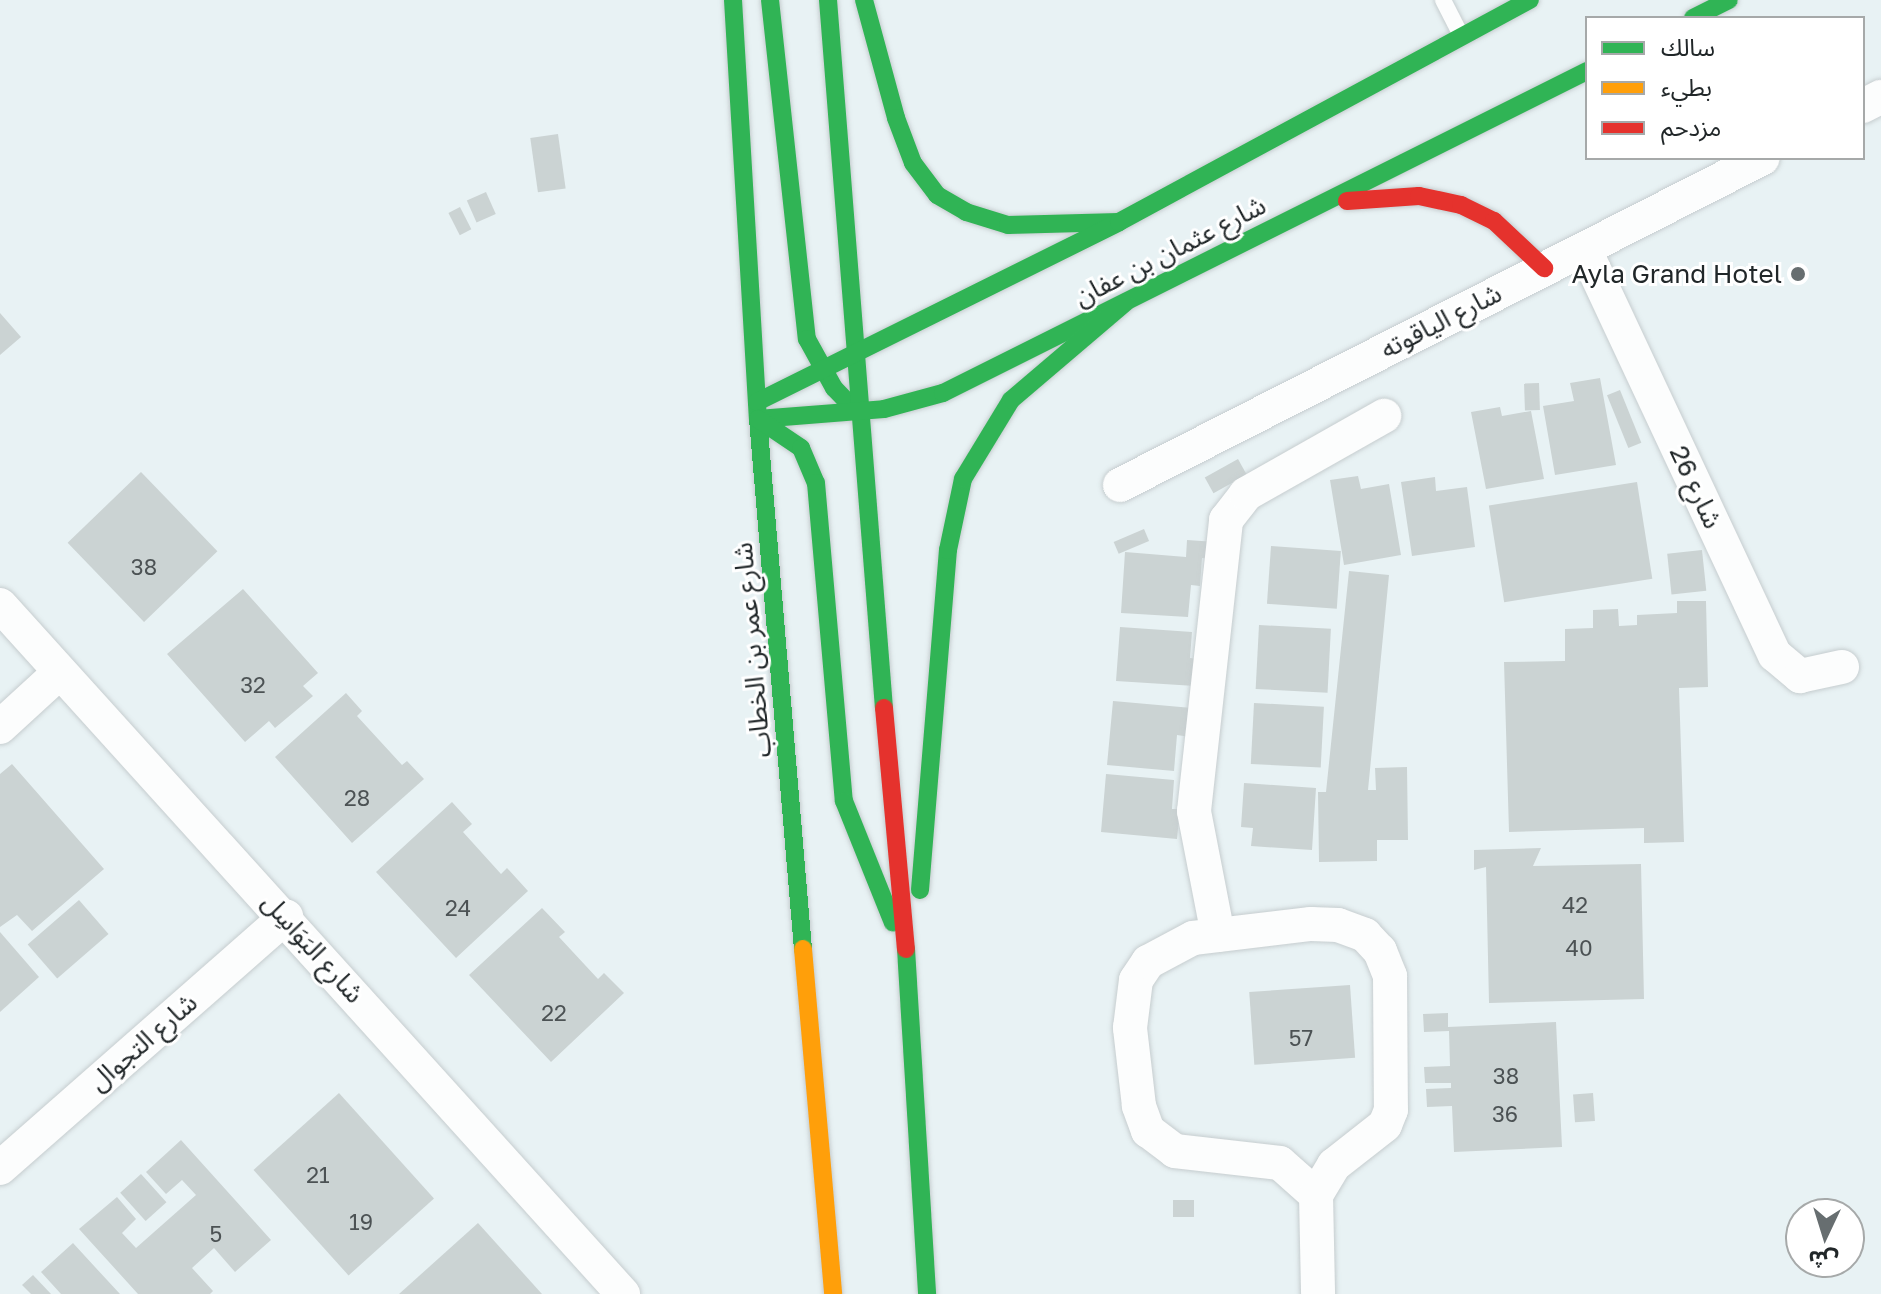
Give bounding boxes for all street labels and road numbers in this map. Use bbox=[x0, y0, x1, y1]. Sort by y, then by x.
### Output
street label: شارع عثمان بن عفان bbox=[1069, 189, 1271, 313]
street label: شارع الياقوته bbox=[1375, 277, 1507, 365]
street label: شارع 26 bbox=[1663, 441, 1729, 533]
street label: شارع عمر بن الخطاب bbox=[727, 541, 777, 759]
street label: شارع البَوَاسِل bbox=[256, 887, 370, 1009]
street label: شارع التجوال bbox=[83, 987, 203, 1097]

